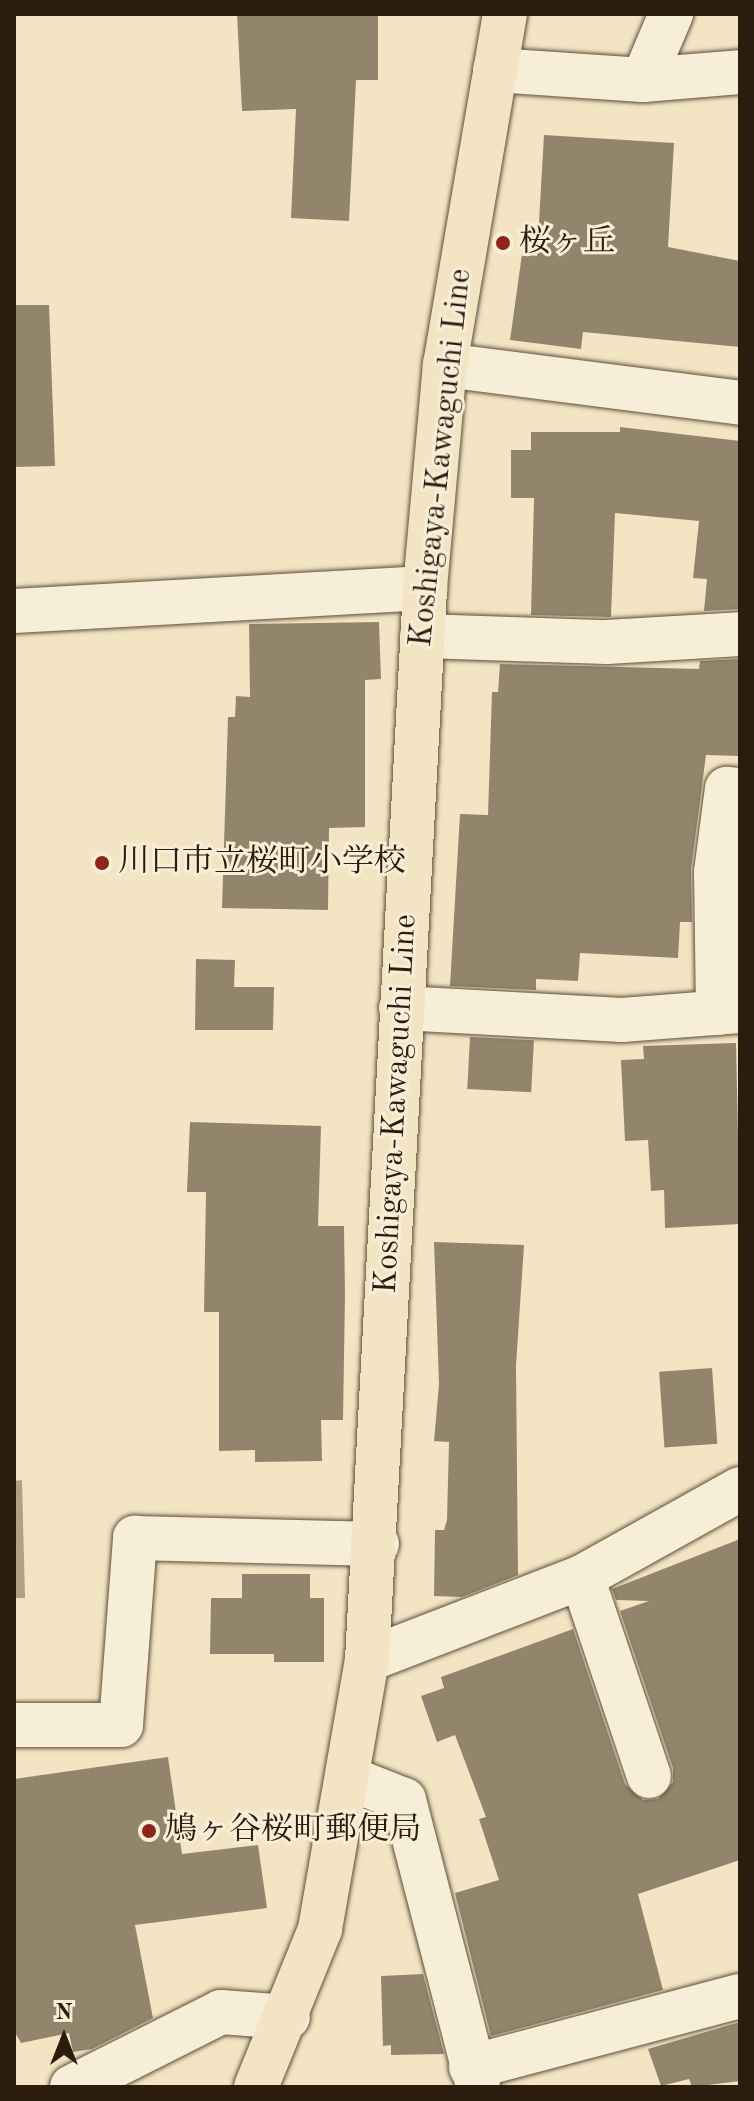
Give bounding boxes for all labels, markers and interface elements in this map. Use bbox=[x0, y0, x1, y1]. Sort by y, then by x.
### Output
place label: 桜ヶ丘 bbox=[519, 224, 615, 262]
marker: 桜ヶ丘 bbox=[494, 234, 512, 252]
street label: Koshigaya-Kawaguchi Line bbox=[403, 267, 481, 649]
place label: 川口市立桜町小学校 bbox=[118, 844, 406, 882]
marker: 川口市立桜町小学校 bbox=[93, 854, 111, 872]
street label: Koshigaya-Kawaguchi Line bbox=[368, 913, 426, 1295]
place label: 鳩ヶ谷桜町郵便局 bbox=[165, 1812, 421, 1850]
marker: 鳩ヶ谷桜町郵便局 bbox=[140, 1822, 158, 1840]
north arrow bbox=[24, 1997, 104, 2077]
text: N bbox=[56, 2002, 72, 2024]

